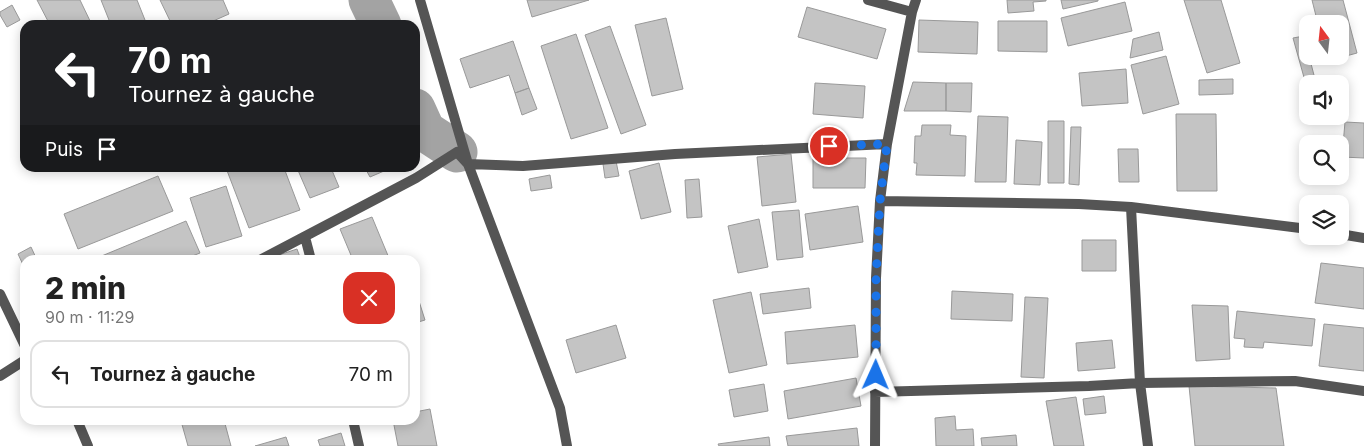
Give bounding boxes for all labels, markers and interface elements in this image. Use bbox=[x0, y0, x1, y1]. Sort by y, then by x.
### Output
north arrow bbox=[1299, 15, 1349, 65]
map controls bbox=[1299, 15, 1349, 245]
text: 70 m bbox=[128, 39, 212, 81]
icon: left bbox=[45, 40, 110, 105]
button: sound bbox=[1299, 75, 1349, 125]
text: Tournez à gauche bbox=[128, 81, 315, 107]
pin bbox=[808, 125, 850, 167]
icon: arrive bbox=[815, 132, 843, 160]
icon: arrive bbox=[93, 135, 121, 163]
button: search bbox=[1299, 135, 1349, 185]
text: Puis bbox=[45, 138, 83, 161]
button: layers bbox=[1299, 195, 1349, 245]
text: 2 min bbox=[45, 270, 126, 306]
button: close bbox=[343, 272, 395, 324]
text: 90 m · 11:29 bbox=[45, 307, 134, 327]
position arrow bbox=[849, 348, 901, 400]
icon: left bbox=[47, 360, 75, 388]
text: Tournez à gauche bbox=[90, 363, 255, 386]
text: 70 m bbox=[349, 363, 393, 386]

